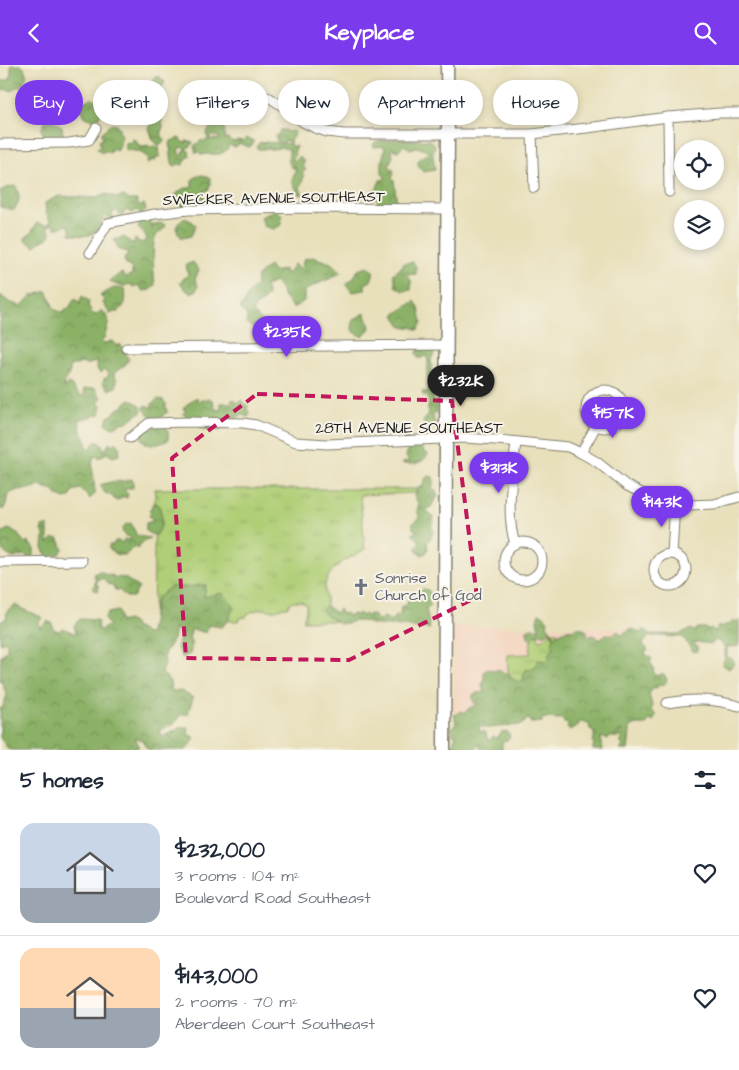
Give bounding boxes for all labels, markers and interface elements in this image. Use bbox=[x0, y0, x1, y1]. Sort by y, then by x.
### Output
text: Keyplace bbox=[324, 17, 415, 48]
icon: back bbox=[20, 19, 48, 47]
icon: search bbox=[691, 19, 719, 47]
chip: Buy bbox=[15, 80, 83, 125]
chip: Rent bbox=[93, 80, 168, 125]
chip: Filters bbox=[178, 80, 268, 125]
chip: New bbox=[278, 80, 349, 125]
chip: Apartment bbox=[359, 80, 483, 125]
chip: House bbox=[493, 80, 578, 125]
map controls bbox=[674, 140, 724, 250]
button: locate bbox=[674, 140, 724, 190]
street label: SWECKER AVENUE SOUTHEAST bbox=[163, 186, 386, 211]
button: layers bbox=[674, 200, 724, 250]
pin: $235K bbox=[252, 315, 322, 358]
text: $235K bbox=[263, 321, 311, 343]
pin: $232K bbox=[426, 365, 496, 407]
text: $232K bbox=[438, 370, 484, 392]
pin: $157K bbox=[578, 397, 648, 439]
text: $157K bbox=[592, 402, 634, 424]
street label: 28TH AVENUE SOUTHEAST bbox=[315, 418, 503, 439]
pin: $313K bbox=[464, 451, 534, 494]
text: $313K bbox=[481, 457, 517, 479]
pin: $143K bbox=[627, 485, 697, 528]
text: $143K bbox=[642, 491, 682, 513]
place label: Sonrise Church of God bbox=[375, 568, 482, 606]
church icon: Sonrise Church of God bbox=[351, 577, 371, 597]
text: 5 homes bbox=[20, 766, 104, 795]
icon: filters bbox=[691, 766, 719, 794]
text: $232,000 bbox=[175, 836, 265, 865]
icon: home bbox=[60, 843, 120, 903]
icon: heart bbox=[691, 859, 719, 887]
text: 3 rooms · 104 m² bbox=[175, 865, 300, 887]
text: Boulevard Road Southeast bbox=[175, 887, 371, 909]
text: $143,000 bbox=[175, 962, 258, 991]
icon: home bbox=[60, 968, 120, 1028]
icon: heart bbox=[691, 984, 719, 1012]
text: 2 rooms · 70 m² bbox=[175, 991, 298, 1013]
text: Aberdeen Court Southeast bbox=[175, 1013, 375, 1035]

